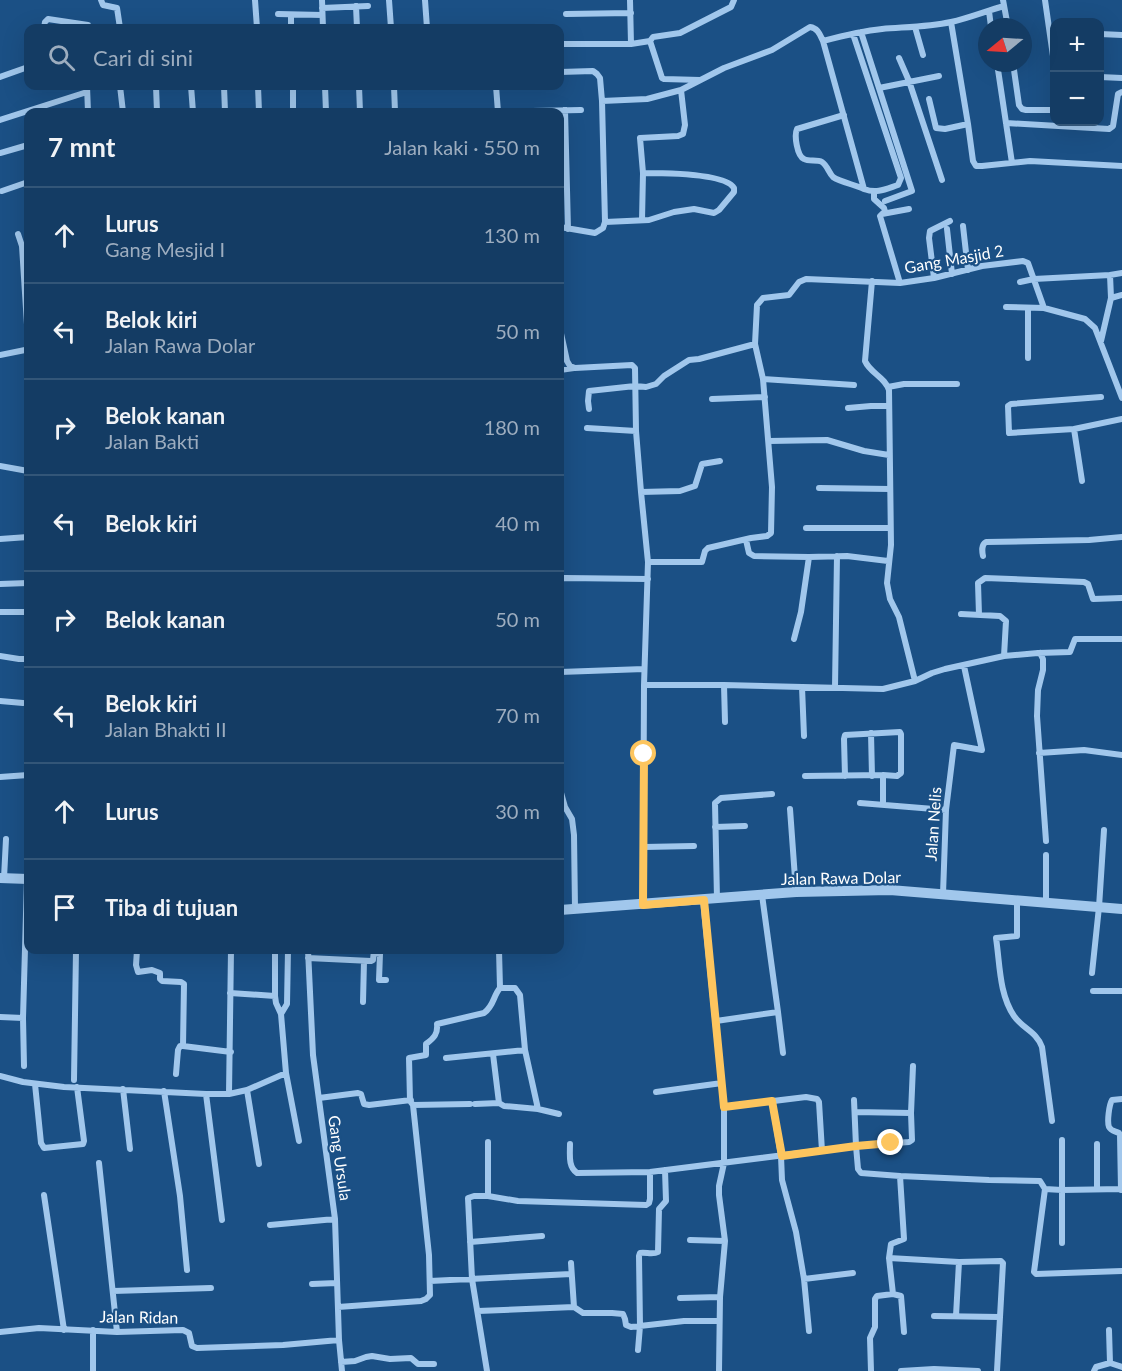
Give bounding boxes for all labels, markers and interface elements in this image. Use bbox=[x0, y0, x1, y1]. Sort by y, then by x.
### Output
north arrow bbox=[978, 18, 1032, 72]
map controls bbox=[1050, 18, 1104, 126]
button: + bbox=[1050, 18, 1104, 72]
search box bbox=[24, 24, 564, 90]
icon: search bbox=[45, 41, 78, 74]
text: Cari di sini bbox=[93, 44, 193, 71]
button: − bbox=[1050, 72, 1104, 126]
text: 7 mnt bbox=[48, 131, 115, 163]
text: Jalan kaki · 550 m bbox=[384, 135, 540, 159]
text: Lurus bbox=[105, 210, 159, 237]
icon: ahead bbox=[48, 219, 81, 252]
text: 130 m bbox=[484, 223, 540, 247]
text: Gang Mesjid I bbox=[105, 237, 225, 261]
street label: Gang Masjid 2 bbox=[903, 240, 1005, 277]
text: Belok kiri bbox=[105, 306, 197, 333]
icon: left bbox=[48, 315, 81, 348]
text: 50 m bbox=[495, 319, 540, 343]
text: Jalan Rawa Dolar bbox=[105, 333, 255, 357]
text: Belok kanan bbox=[105, 402, 225, 429]
icon: right bbox=[48, 411, 81, 444]
text: 180 m bbox=[484, 415, 540, 439]
text: Jalan Bakti bbox=[105, 429, 199, 453]
icon: left bbox=[48, 507, 81, 540]
text: Belok kiri bbox=[105, 510, 197, 537]
text: 40 m bbox=[495, 511, 540, 535]
icon: right bbox=[48, 603, 81, 636]
text: Belok kanan bbox=[105, 606, 225, 633]
text: 50 m bbox=[495, 607, 540, 631]
text: Belok kiri bbox=[105, 690, 197, 717]
icon: left bbox=[48, 699, 81, 732]
text: 70 m bbox=[495, 703, 540, 727]
text: Jalan Bhakti II bbox=[105, 717, 227, 741]
route start bbox=[630, 740, 656, 766]
street label: Jalan Nelis bbox=[920, 786, 945, 862]
icon: ahead bbox=[48, 795, 81, 828]
text: Lurus bbox=[105, 798, 159, 825]
text: 30 m bbox=[495, 799, 540, 823]
street label: Jalan Rawa Dolar bbox=[781, 867, 901, 888]
icon: arrive bbox=[48, 891, 81, 924]
text: Tiba di tujuan bbox=[105, 894, 238, 921]
street label: Gang Ursula bbox=[325, 1114, 356, 1202]
route end bbox=[877, 1129, 903, 1155]
street label: Jalan Ridan bbox=[99, 1306, 179, 1327]

